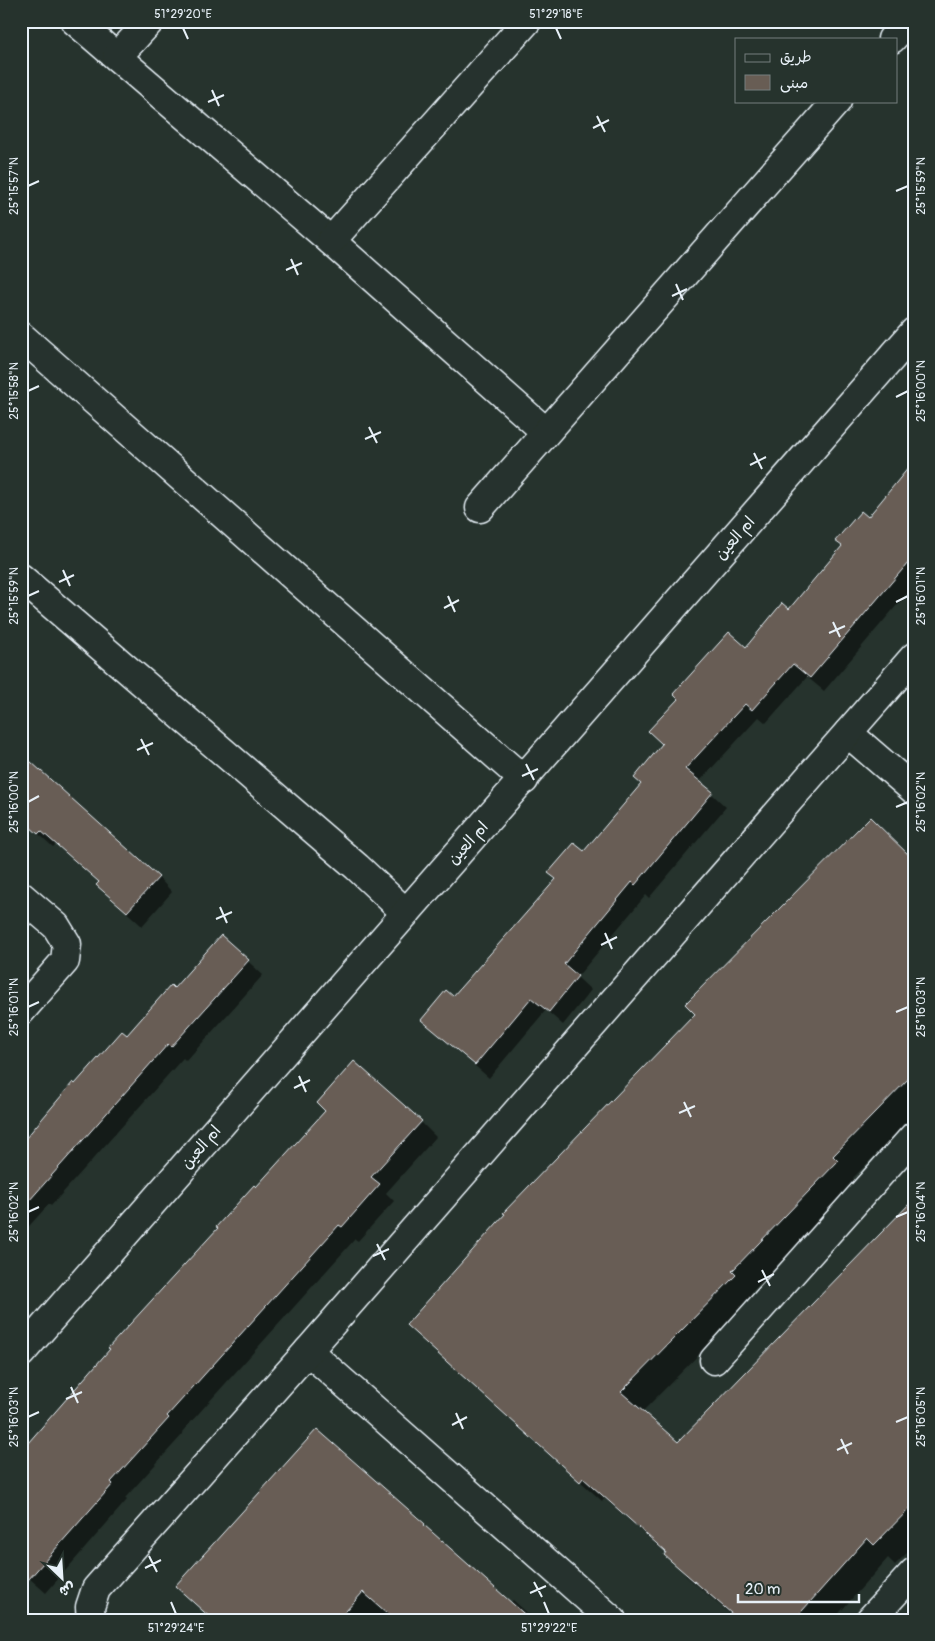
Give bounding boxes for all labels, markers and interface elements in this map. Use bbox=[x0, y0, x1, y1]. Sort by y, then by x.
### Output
text: 51°29'20"E bbox=[154, 7, 212, 22]
text: 51°29'18"E bbox=[529, 7, 583, 22]
legend bbox=[735, 38, 898, 102]
text: طريق bbox=[780, 48, 812, 67]
text: مبنى bbox=[780, 74, 808, 93]
text: 25°15'57"N bbox=[7, 157, 22, 215]
text: 25°15'59"N bbox=[914, 157, 929, 215]
text: 25°16'00"N bbox=[914, 360, 929, 422]
text: 25°15'58"N bbox=[7, 362, 22, 420]
street label: ام العين bbox=[711, 512, 761, 565]
text: 25°15'59"N bbox=[7, 567, 22, 625]
text: 25°16'01"N bbox=[914, 567, 929, 625]
text: 25°16'00"N bbox=[7, 771, 22, 833]
text: 25°16'02"N bbox=[914, 772, 929, 832]
street label: ام العين bbox=[443, 817, 494, 870]
text: 25°16'03"N bbox=[914, 977, 929, 1037]
text: 25°16'01"N bbox=[7, 978, 22, 1036]
street label: ام العين bbox=[177, 1121, 227, 1174]
text: 25°16'02"N bbox=[7, 1182, 22, 1242]
text: 25°16'04"N bbox=[914, 1182, 929, 1242]
text: 25°16'03"N bbox=[7, 1387, 22, 1447]
text: 25°16'05"N bbox=[914, 1387, 929, 1447]
north arrow bbox=[38, 1554, 88, 1604]
scale bar bbox=[738, 1571, 859, 1603]
text: ش bbox=[57, 1578, 78, 1600]
text: 20 m bbox=[745, 1580, 780, 1599]
text: 51°29'24"E bbox=[148, 1621, 204, 1636]
text: 51°29'22"E bbox=[521, 1621, 577, 1636]

